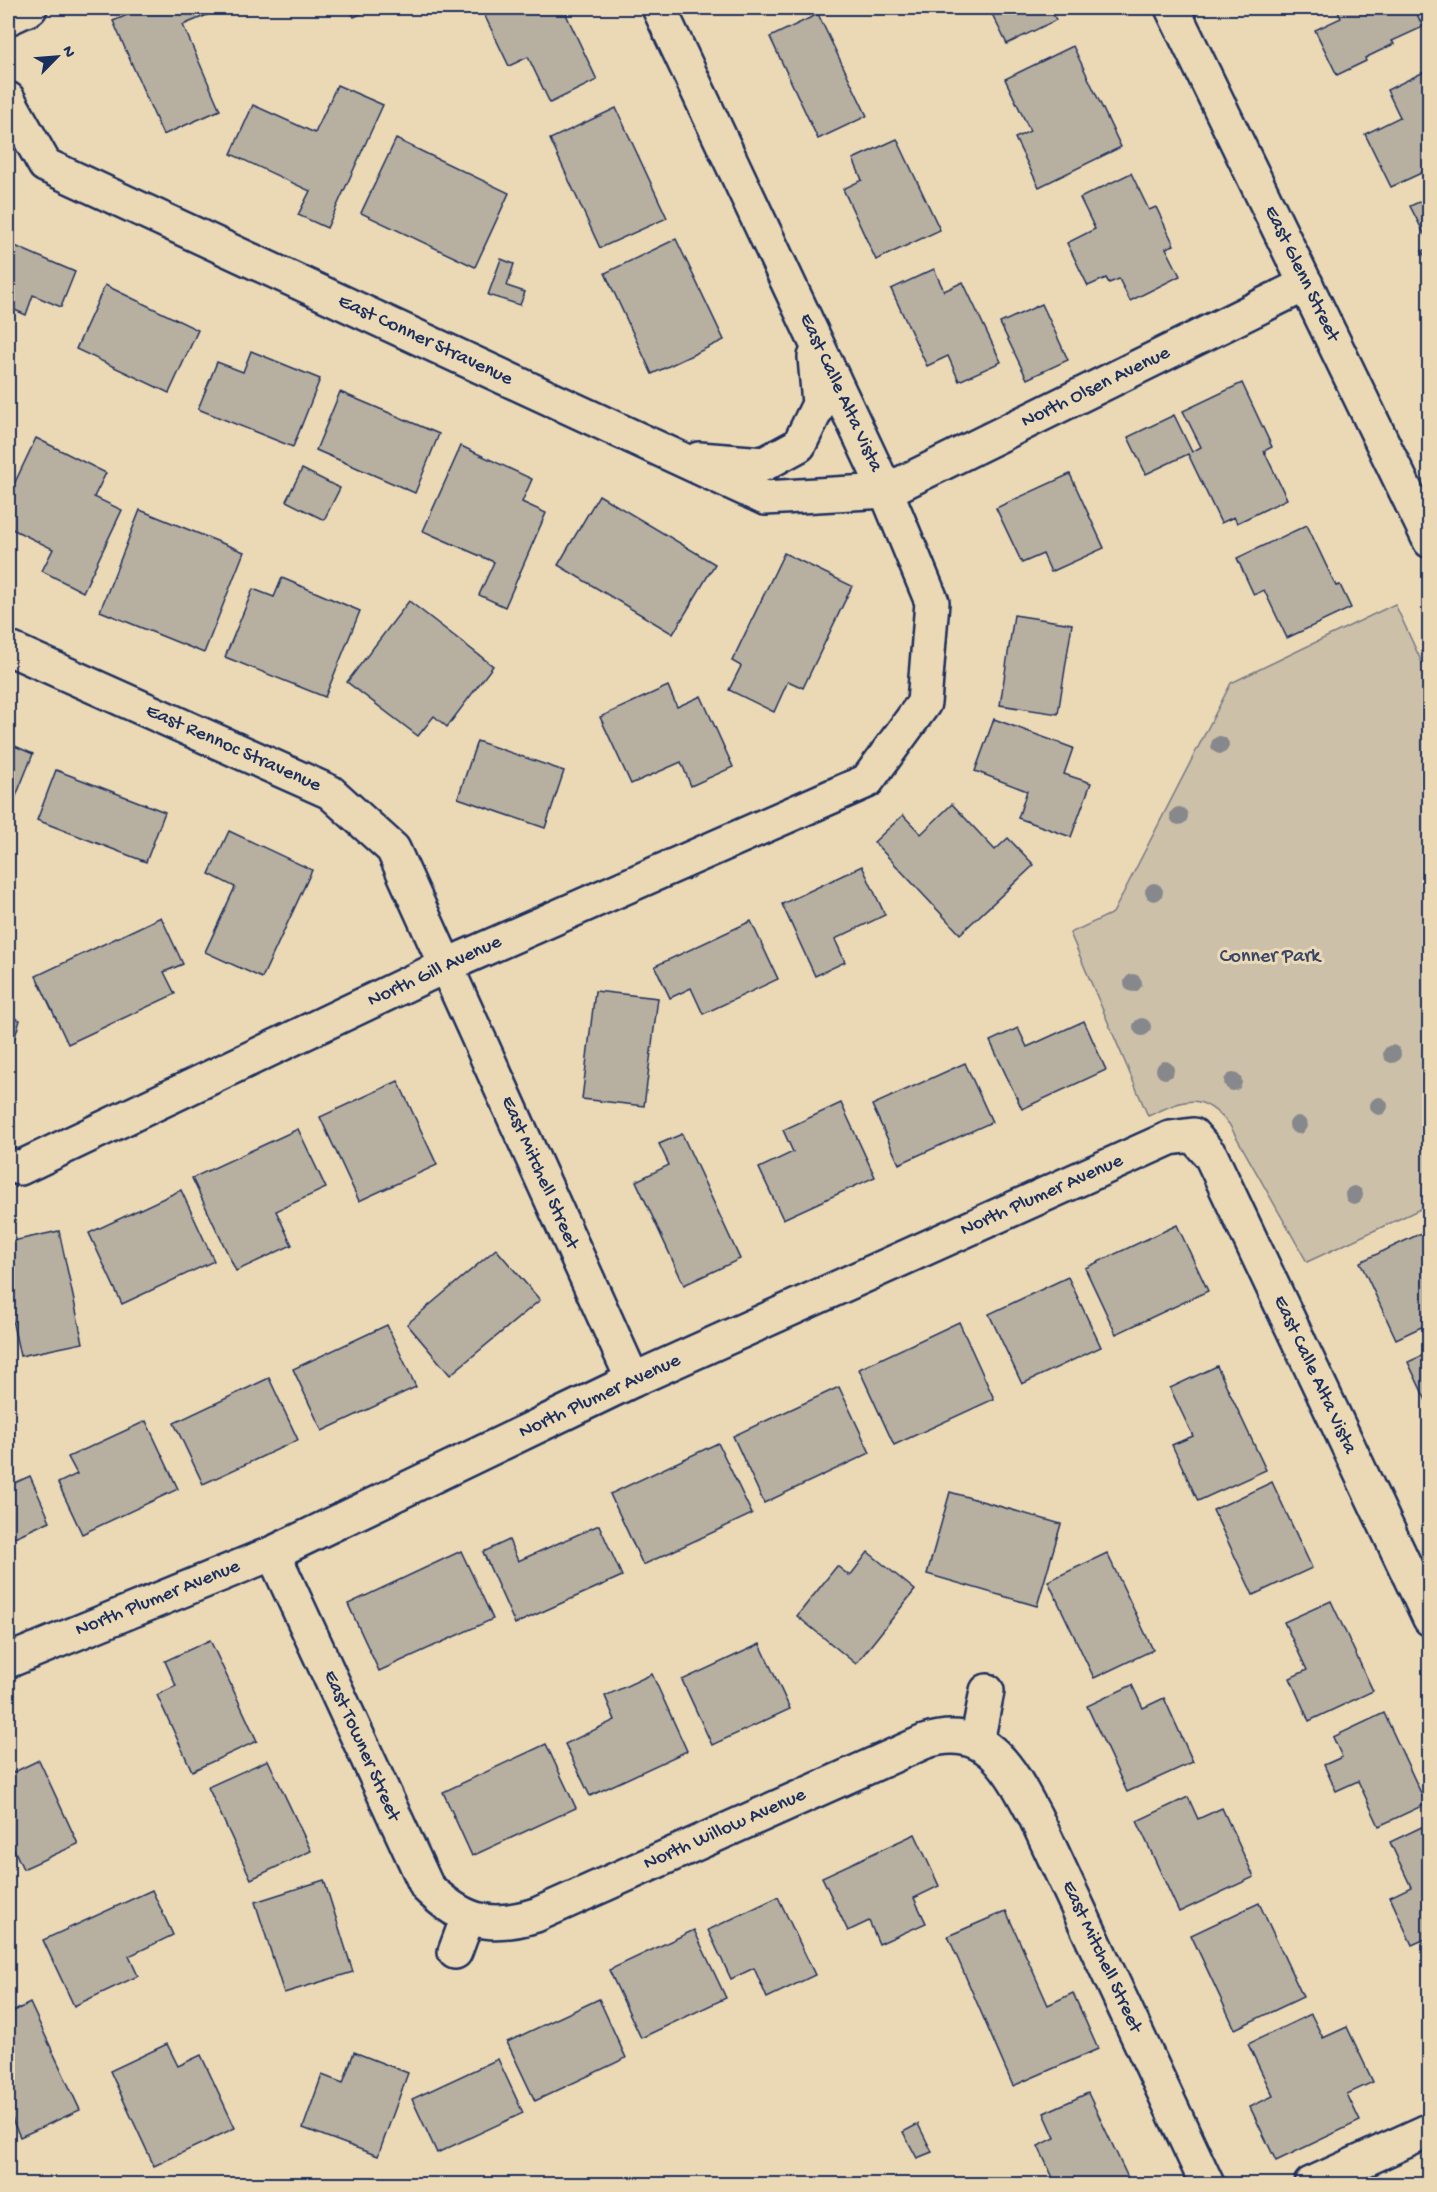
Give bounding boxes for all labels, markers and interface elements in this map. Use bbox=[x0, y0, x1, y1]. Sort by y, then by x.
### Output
north arrow bbox=[27, 27, 87, 87]
text: N bbox=[57, 43, 78, 61]
street label: East Glenn Street bbox=[1258, 202, 1345, 347]
street label: East Conner Stravenue bbox=[334, 290, 517, 392]
street label: East Calle Alta Vista bbox=[793, 310, 887, 477]
street label: North Olsen Avenue bbox=[1018, 342, 1175, 434]
street label: East Rennoc Stravenue bbox=[142, 700, 325, 798]
street label: North Gill Avenue bbox=[365, 931, 506, 1013]
park label: Conner Park bbox=[1220, 946, 1322, 969]
street label: East Mitchell Street bbox=[495, 1093, 584, 1255]
street label: North Plumer Avenue bbox=[957, 1150, 1127, 1242]
street label: East Calle Alta Vista bbox=[1267, 1292, 1361, 1459]
street label: North Plumer Avenue bbox=[516, 1349, 685, 1445]
street label: North Plumer Avenue bbox=[72, 1555, 244, 1643]
street label: East Towner Street bbox=[317, 1667, 405, 1827]
street label: North Willow Avenue bbox=[640, 1784, 810, 1876]
street label: East Mitchell Street bbox=[1056, 1877, 1147, 2038]

